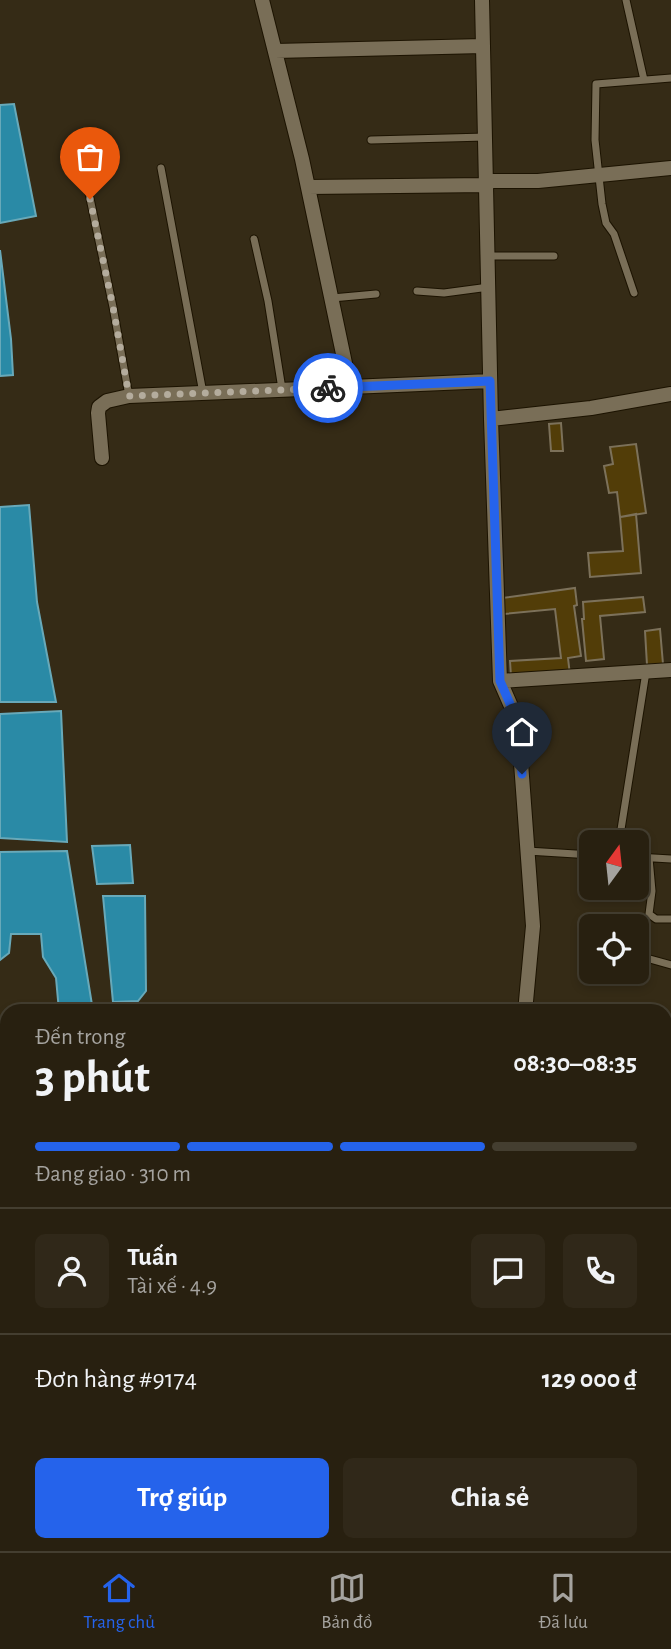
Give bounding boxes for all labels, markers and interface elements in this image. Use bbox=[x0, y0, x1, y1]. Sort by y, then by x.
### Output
pin bbox=[60, 127, 120, 199]
icon: bag bbox=[71, 138, 109, 176]
courier bbox=[293, 353, 363, 423]
icon: bike bbox=[309, 369, 347, 407]
pin bbox=[492, 702, 552, 774]
icon: home bbox=[503, 713, 541, 751]
north arrow bbox=[579, 830, 649, 900]
map controls bbox=[579, 830, 649, 984]
button: locate bbox=[579, 914, 649, 984]
text: Đến trong bbox=[35, 1026, 126, 1049]
text: 08:30–08:35 bbox=[513, 1050, 637, 1076]
text: 3 phút bbox=[35, 1055, 150, 1101]
text: Đang giao · 310 m bbox=[35, 1163, 191, 1186]
button: person bbox=[35, 1234, 109, 1308]
button: chat bbox=[471, 1234, 545, 1308]
button: phone bbox=[563, 1234, 637, 1308]
text: Tuấn bbox=[127, 1244, 178, 1270]
text: Tài xế · 4.9 bbox=[127, 1275, 217, 1298]
text: Đơn hàng #9174 bbox=[35, 1366, 197, 1392]
text: 129 000 ₫ bbox=[542, 1366, 637, 1392]
button: Trợ giúp bbox=[35, 1458, 329, 1538]
button: Chia sẻ bbox=[343, 1458, 637, 1538]
tab: Trang chủ bbox=[83, 1569, 155, 1634]
tab: Bản đồ bbox=[321, 1569, 372, 1634]
tab: Đã lưu bbox=[539, 1569, 588, 1634]

